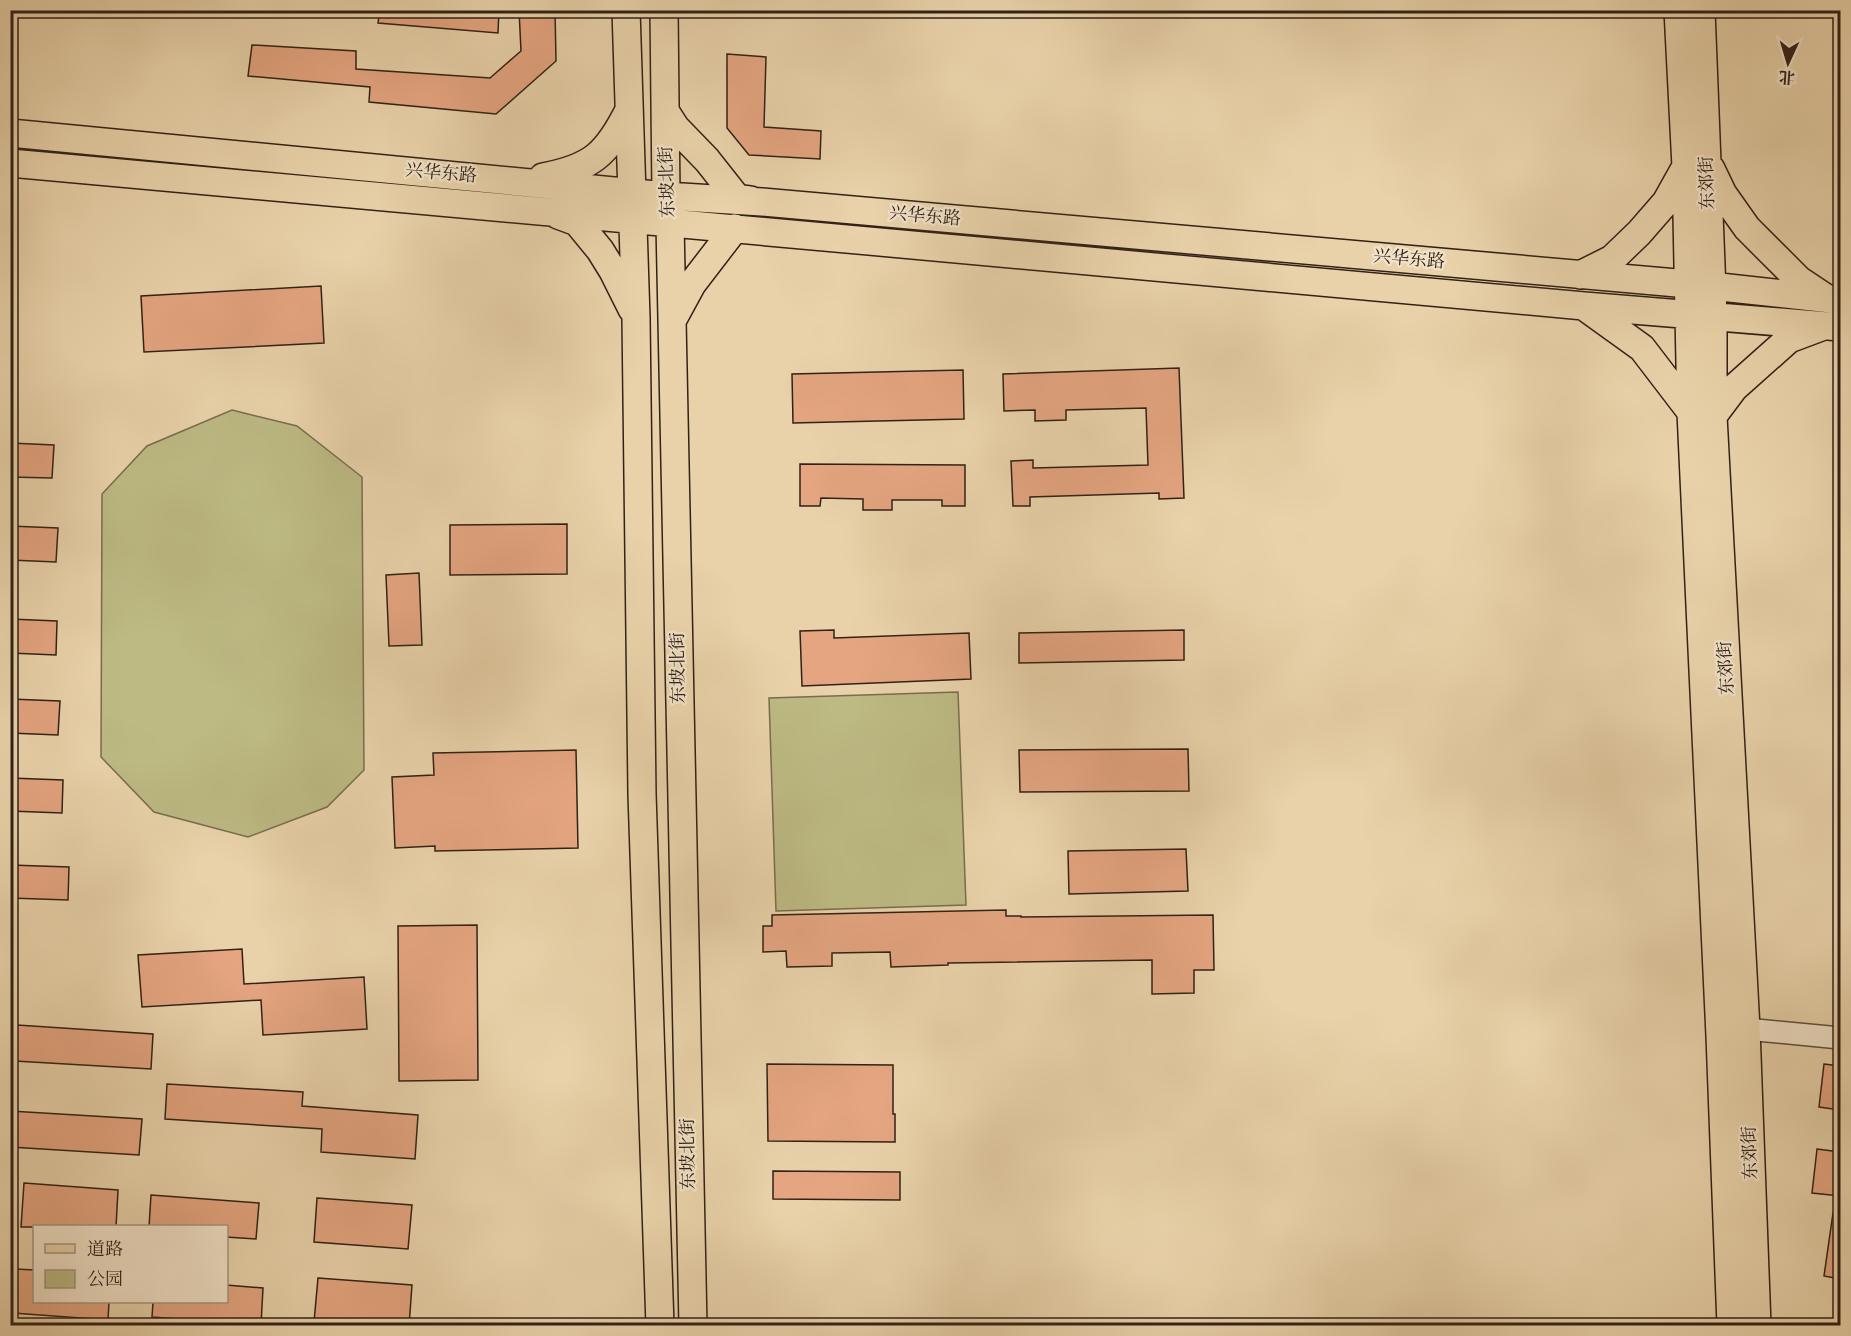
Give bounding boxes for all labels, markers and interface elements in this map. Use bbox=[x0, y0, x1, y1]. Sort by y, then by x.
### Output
north arrow bbox=[1758, 33, 1818, 93]
text: 北 bbox=[1778, 65, 1796, 87]
street label: 东坡北街 bbox=[655, 146, 681, 218]
street label: 东郊街 bbox=[1696, 156, 1720, 210]
street label: 兴华东路 bbox=[404, 159, 478, 189]
street label: 兴华东路 bbox=[888, 202, 962, 232]
street label: 兴华东路 bbox=[1372, 245, 1446, 275]
street label: 东坡北街 bbox=[667, 632, 691, 704]
street label: 东郊街 bbox=[1714, 640, 1740, 696]
street label: 东坡北街 bbox=[677, 1118, 701, 1190]
street label: 东郊街 bbox=[1739, 1126, 1763, 1180]
legend bbox=[33, 1225, 228, 1303]
text: 道路 bbox=[87, 1239, 123, 1262]
text: 公园 bbox=[87, 1269, 123, 1292]

